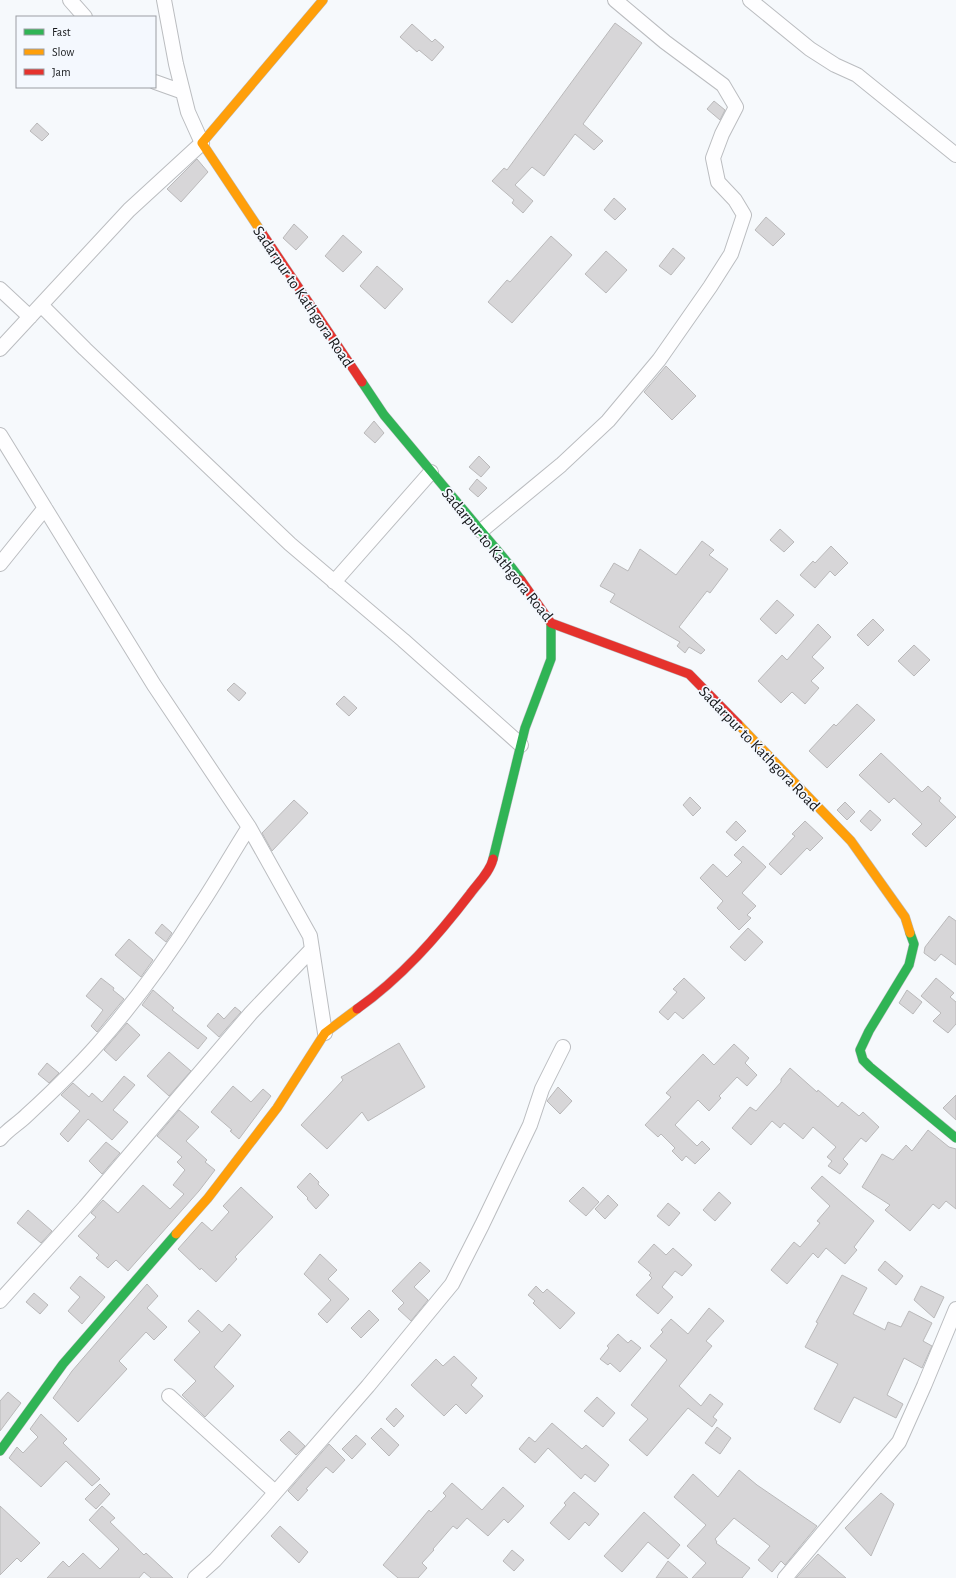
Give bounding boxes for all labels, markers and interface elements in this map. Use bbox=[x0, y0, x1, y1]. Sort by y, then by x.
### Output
legend bbox=[16, 16, 156, 88]
text: Fast bbox=[52, 26, 71, 38]
text: Slow bbox=[52, 46, 74, 58]
text: Jam bbox=[52, 66, 71, 78]
street label: Sadarpur to Kathgora Road bbox=[250, 223, 356, 370]
street label: Sadarpur to Kathgora Road bbox=[439, 485, 556, 624]
street label: Sadarpur to Kathgora Road bbox=[696, 683, 823, 814]

